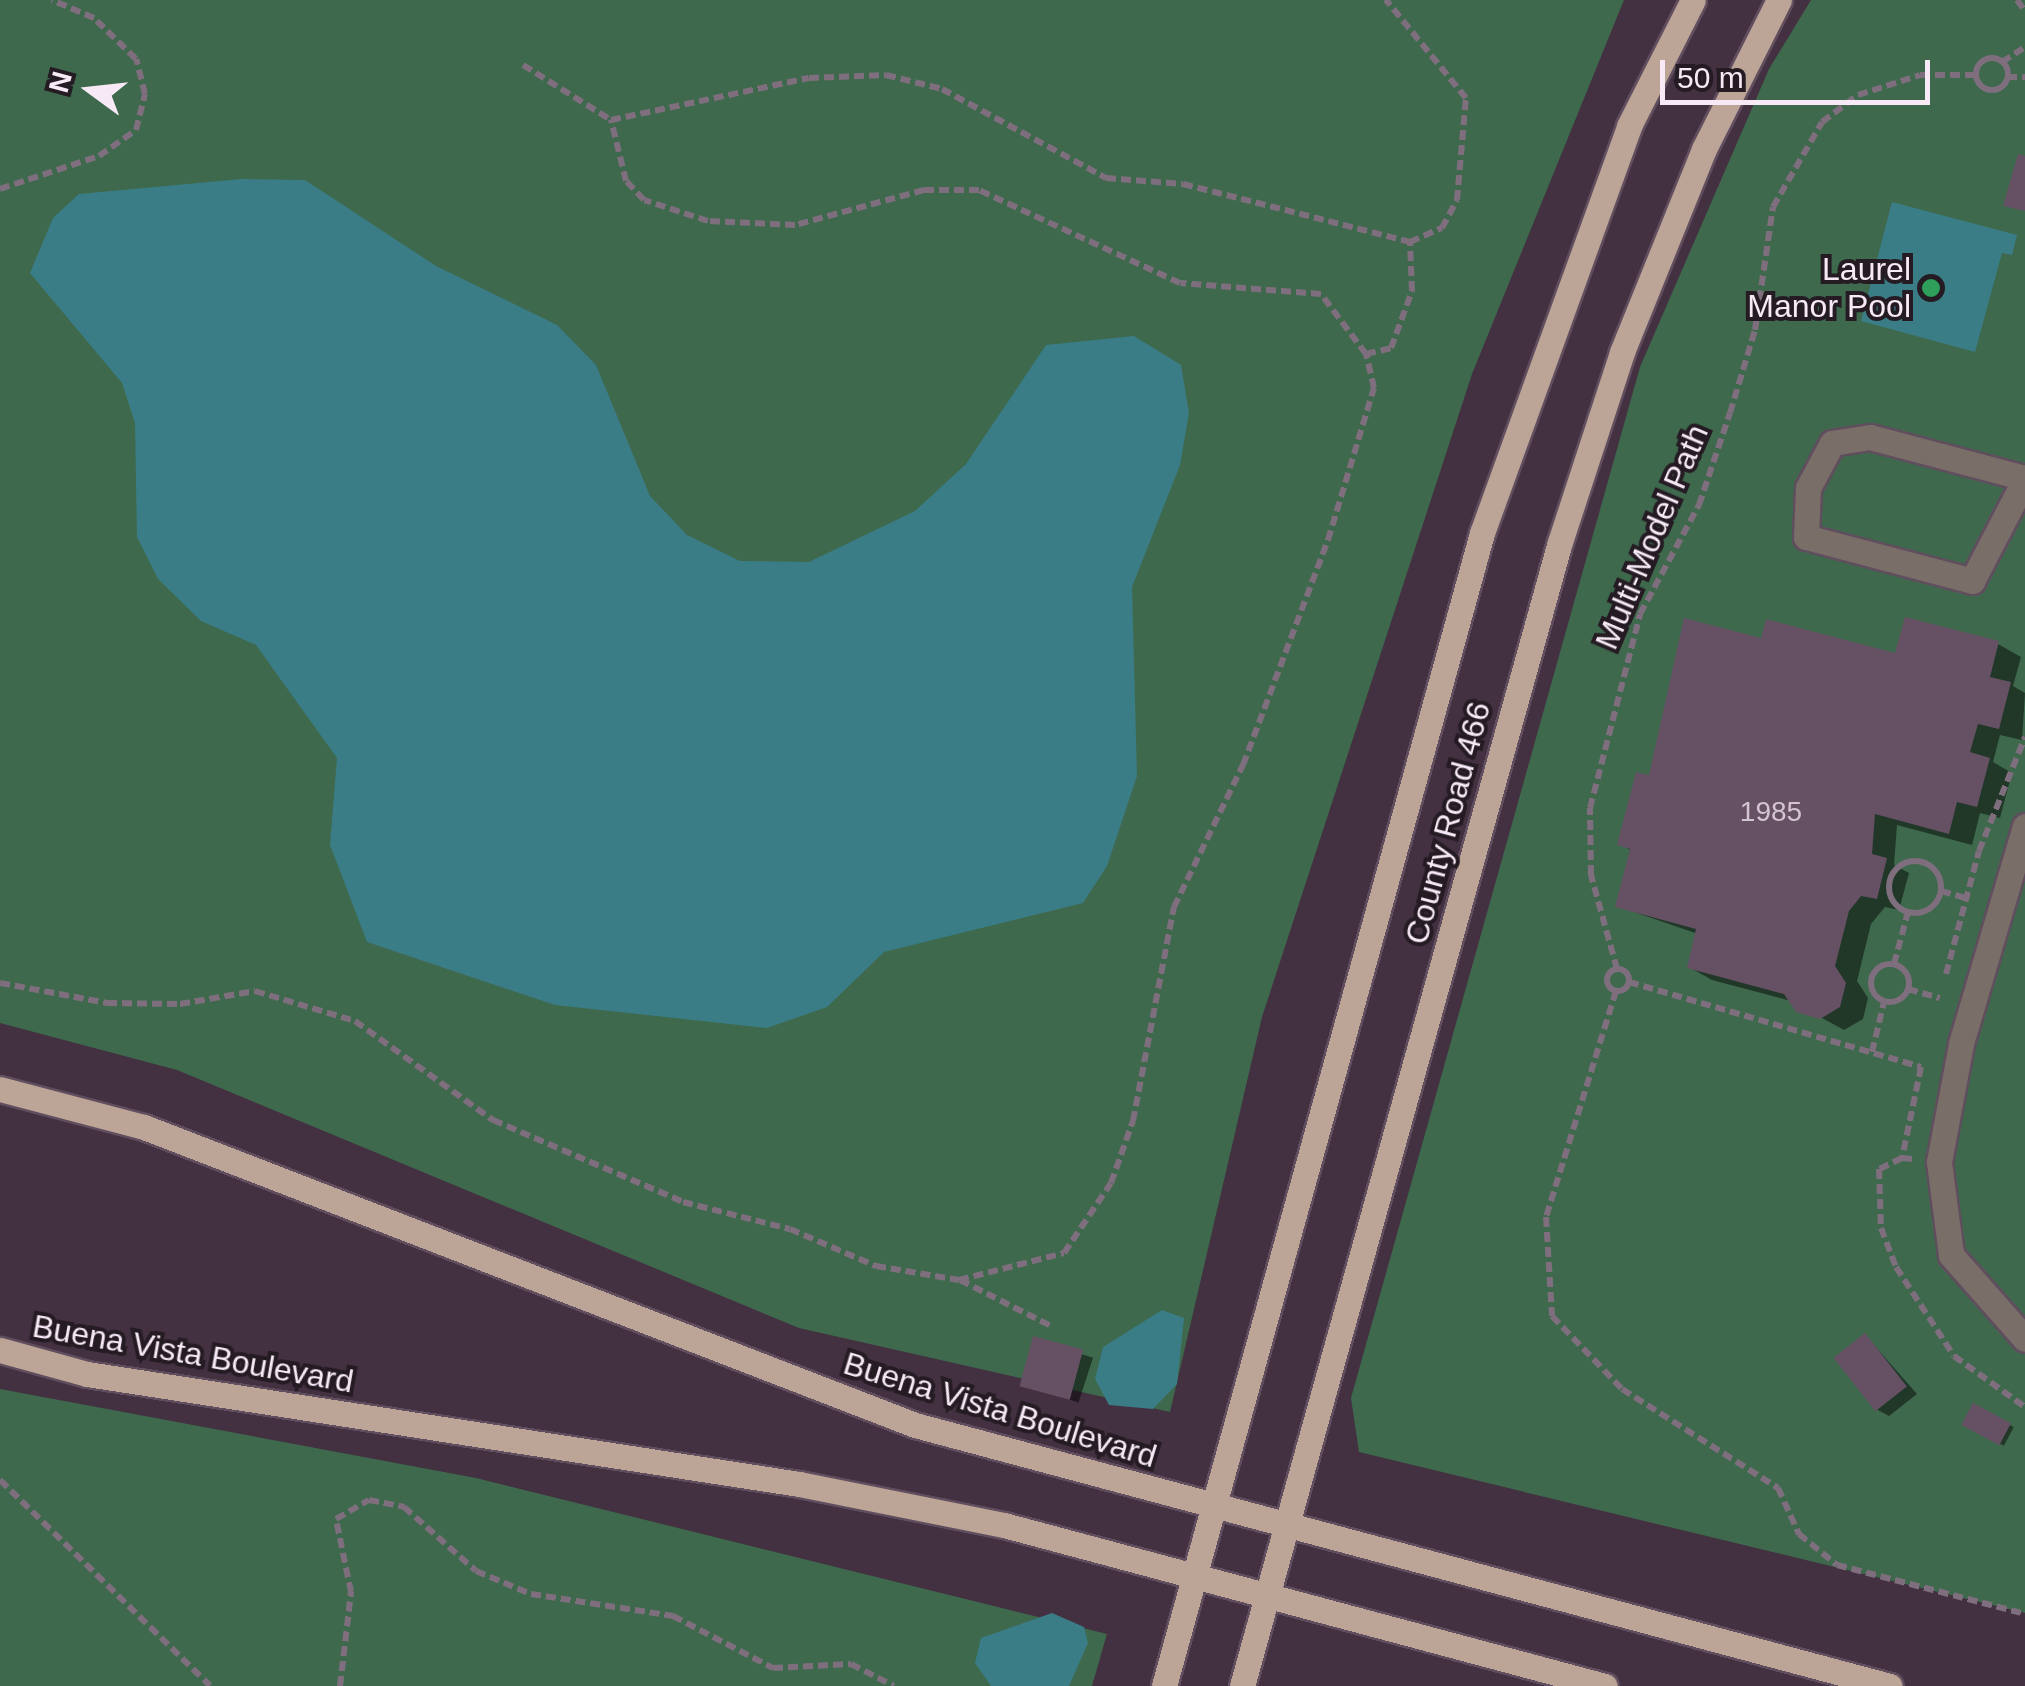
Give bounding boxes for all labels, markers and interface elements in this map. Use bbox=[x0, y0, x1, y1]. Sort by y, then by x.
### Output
north arrow bbox=[40, 40, 140, 140]
scale bar bbox=[1665, 40, 1935, 102]
text: 50 m bbox=[1677, 61, 1744, 94]
text: N bbox=[43, 68, 78, 96]
place label: Laurel Manor Pool bbox=[1747, 251, 1911, 326]
marker: Laurel Manor Pool bbox=[1920, 277, 1942, 299]
street label: Multi-Model Path bbox=[1587, 419, 1717, 655]
street label: County Road 466 bbox=[1397, 698, 1499, 948]
house number: 1985 bbox=[1740, 795, 1802, 829]
street label: Buena Vista Boulevard bbox=[30, 1307, 356, 1401]
street label: Buena Vista Boulevard bbox=[839, 1344, 1161, 1476]

